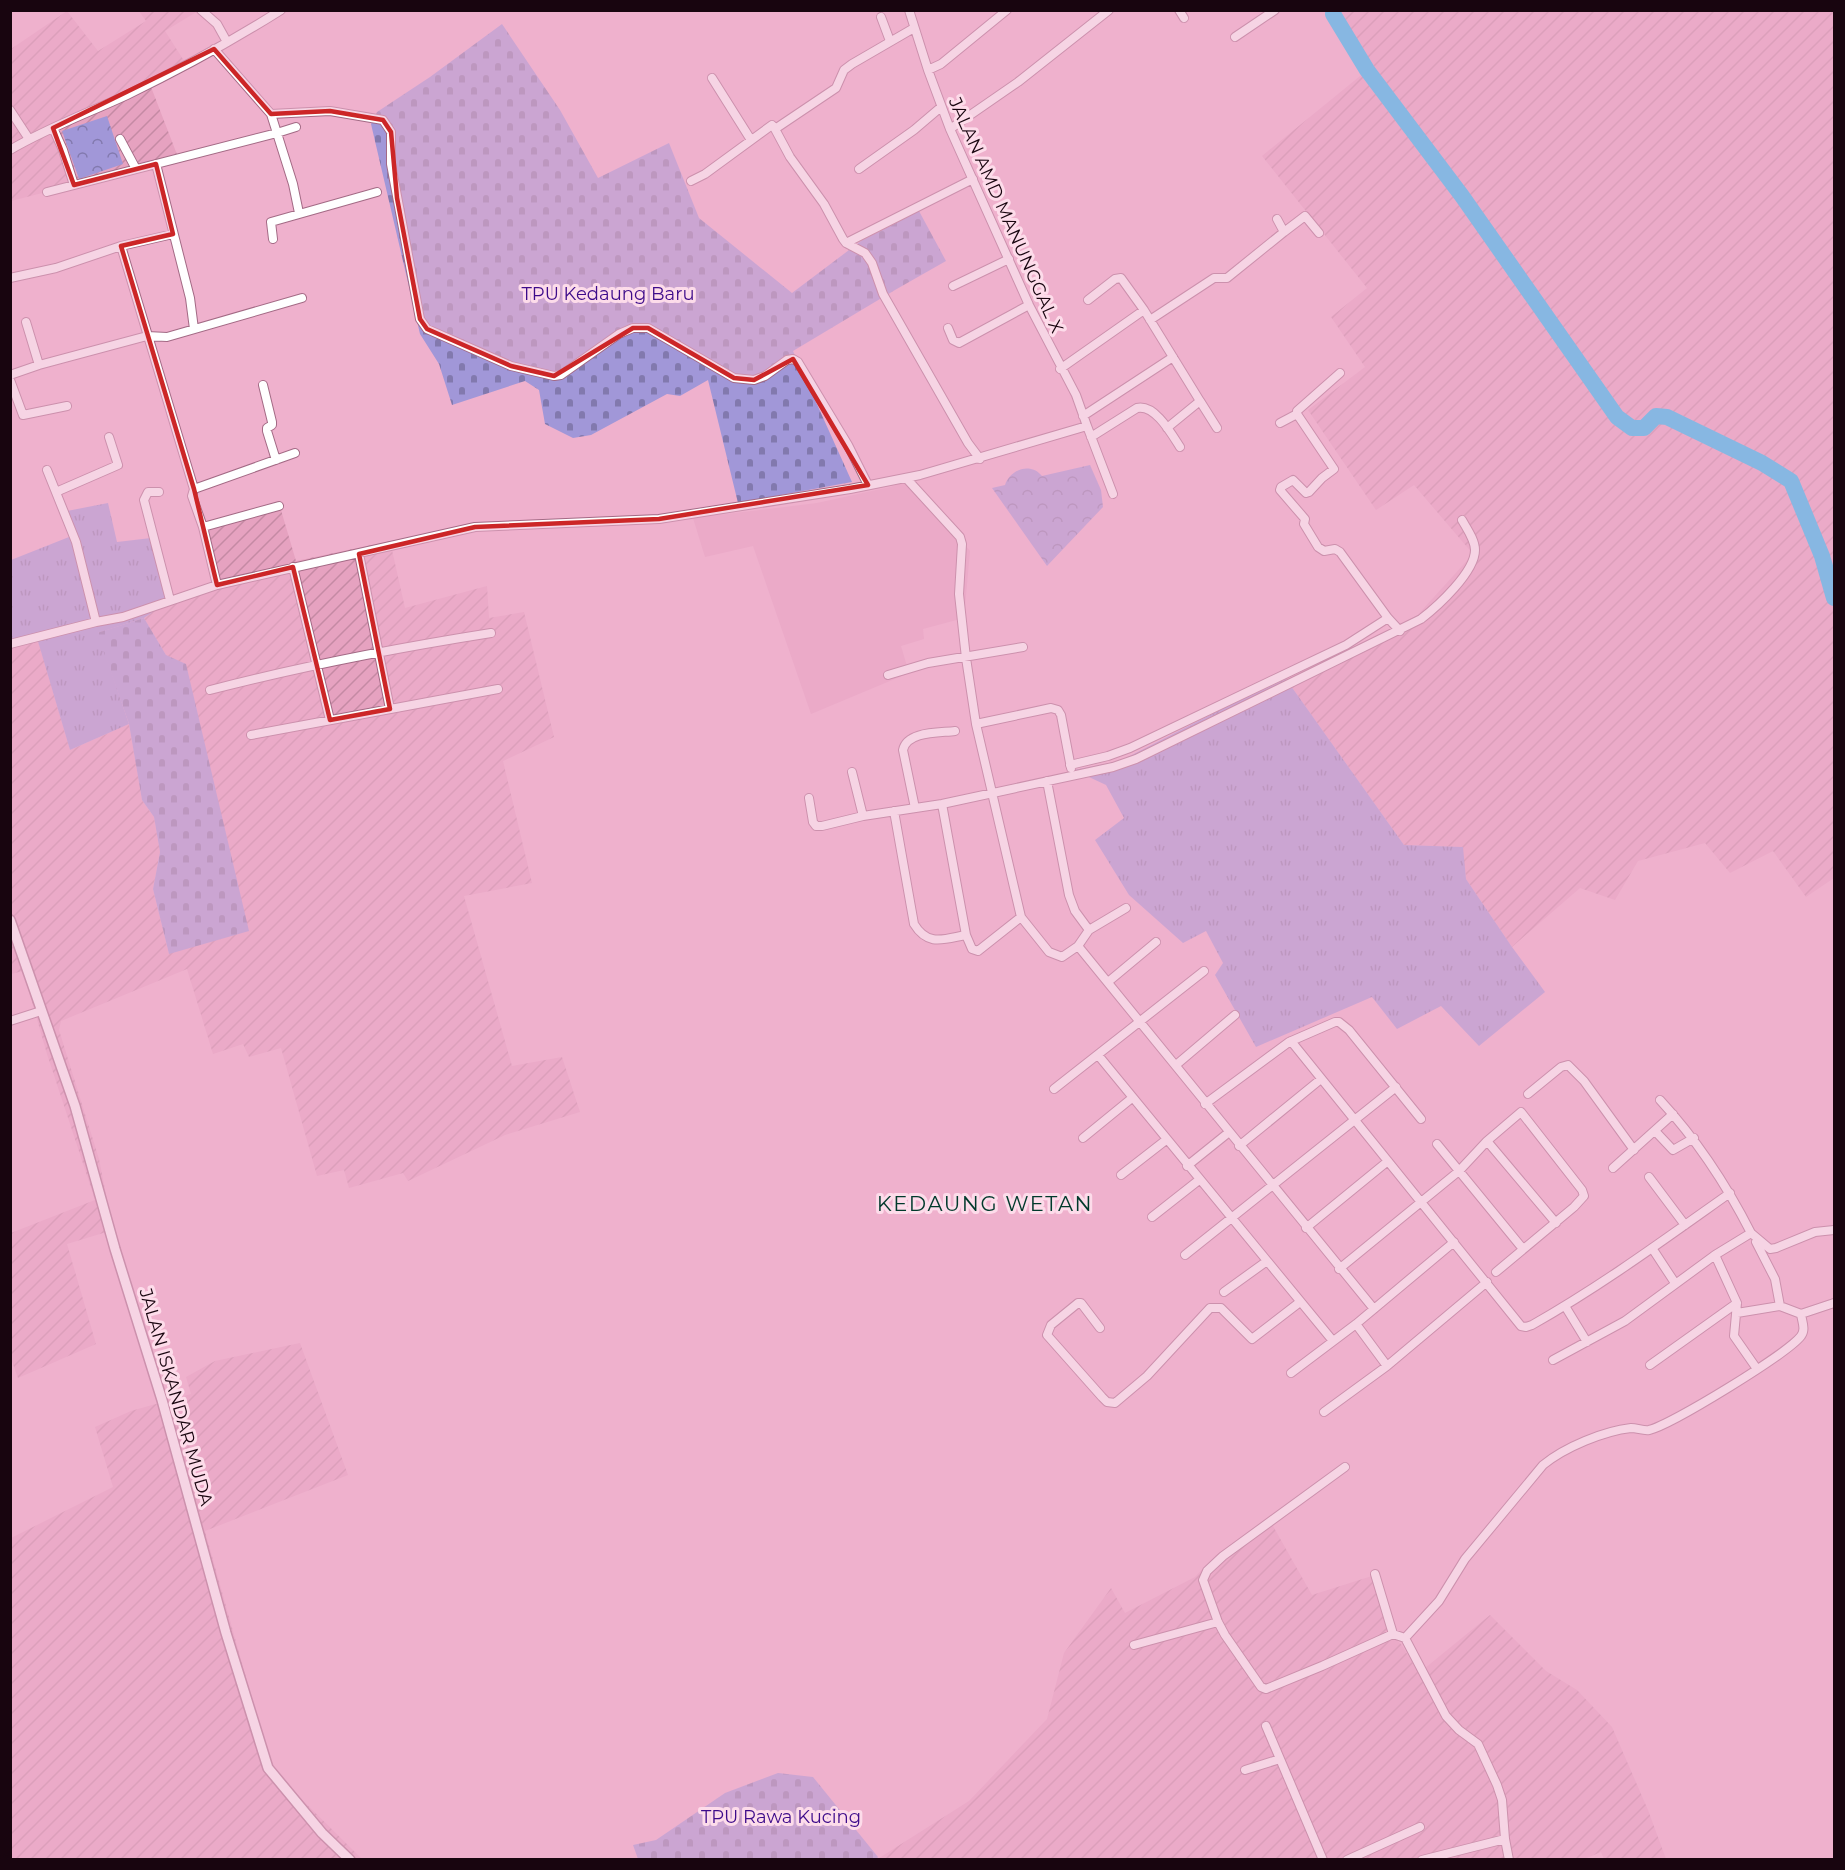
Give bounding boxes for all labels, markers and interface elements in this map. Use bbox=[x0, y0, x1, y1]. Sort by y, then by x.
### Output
street label: JALAN AMD MANUNGGAL X bbox=[944, 93, 1068, 336]
park label: TPU Kedaung Baru bbox=[521, 283, 695, 305]
district label: KEDAUNG WETAN bbox=[877, 1191, 1093, 1216]
street label: JALAN ISKANDAR MUDA bbox=[134, 1285, 218, 1508]
park label: TPU Rawa Kucing bbox=[701, 1806, 861, 1828]

